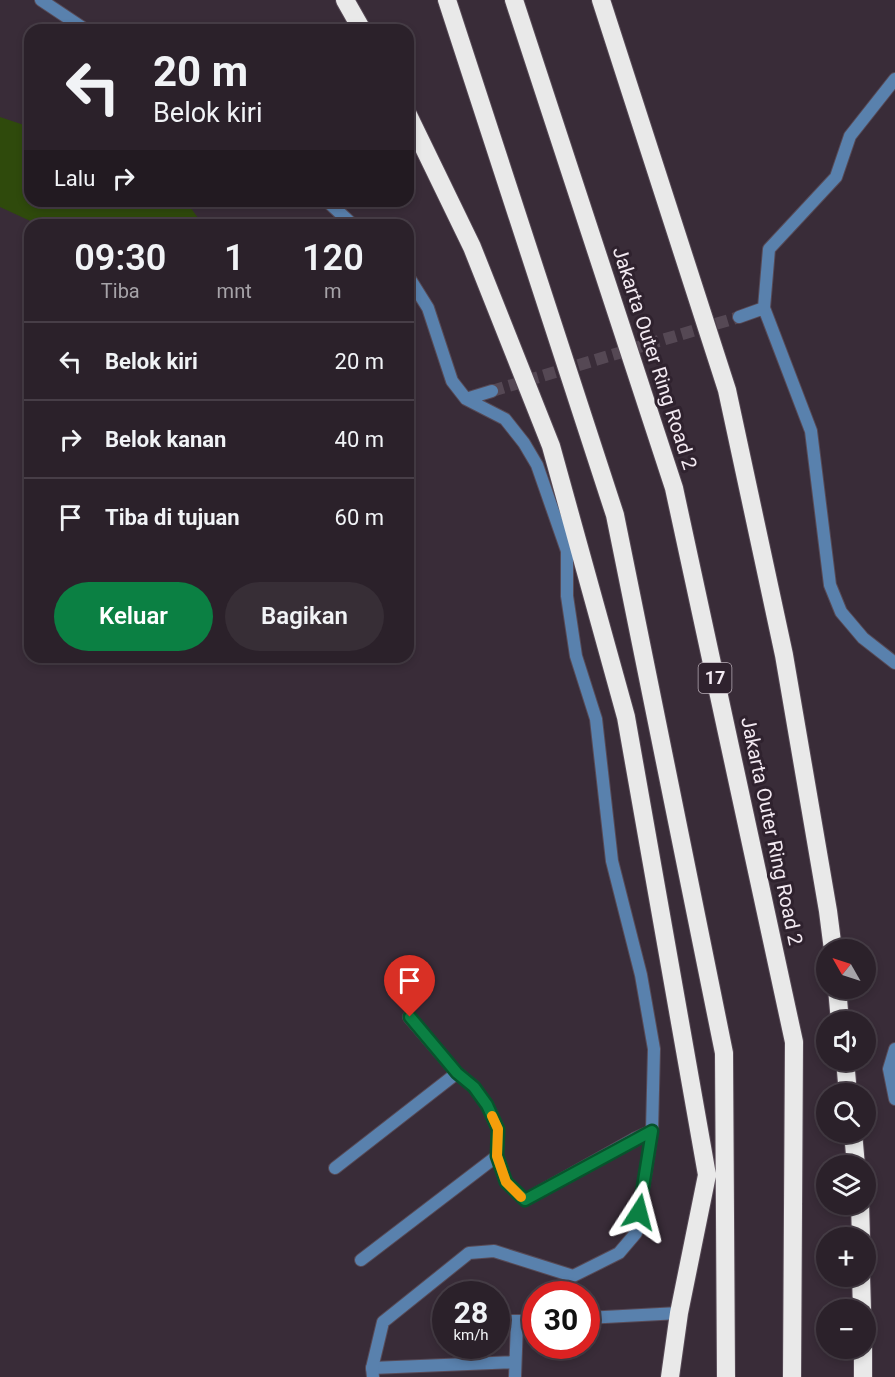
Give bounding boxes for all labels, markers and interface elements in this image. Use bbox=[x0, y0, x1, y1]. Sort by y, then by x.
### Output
text: 20 m bbox=[153, 47, 248, 96]
icon: left bbox=[54, 48, 132, 126]
text: Belok kiri bbox=[153, 97, 262, 129]
icon: right bbox=[107, 162, 140, 195]
text: Lalu bbox=[54, 166, 95, 191]
text: 09:30 bbox=[74, 237, 166, 279]
text: 1 bbox=[224, 237, 244, 279]
text: 120 bbox=[302, 237, 364, 279]
street label: Jakarta Outer Ring Road 2 bbox=[608, 244, 702, 472]
text: Tiba bbox=[101, 279, 140, 303]
text: mnt bbox=[217, 279, 252, 303]
text: m bbox=[324, 279, 342, 303]
icon: left bbox=[54, 345, 87, 378]
text: Belok kiri bbox=[105, 349, 198, 374]
text: 20 m bbox=[335, 349, 384, 374]
icon: right bbox=[54, 423, 87, 456]
text: Belok kanan bbox=[105, 427, 226, 452]
text: 40 m bbox=[335, 427, 384, 452]
icon: arrive bbox=[54, 501, 87, 534]
text: Tiba di tujuan bbox=[105, 505, 240, 530]
text: 60 m bbox=[335, 505, 384, 530]
button: Keluar bbox=[54, 582, 213, 651]
button: Bagikan bbox=[225, 582, 384, 651]
road number: 17 bbox=[698, 663, 732, 693]
street label: Jakarta Outer Ring Road 2 bbox=[736, 715, 808, 947]
north arrow bbox=[816, 939, 876, 999]
map controls bbox=[816, 939, 876, 1359]
pin bbox=[384, 955, 435, 1017]
icon: arrive bbox=[393, 964, 426, 997]
button: sound bbox=[816, 1011, 876, 1071]
button: search bbox=[816, 1083, 876, 1143]
button: layers bbox=[816, 1155, 876, 1215]
position arrow bbox=[607, 1180, 671, 1244]
button: + bbox=[816, 1227, 876, 1287]
speed limit sign: 30 bbox=[522, 1281, 600, 1359]
text: 28 bbox=[454, 1295, 488, 1330]
button: − bbox=[816, 1299, 876, 1359]
text: km/h bbox=[453, 1326, 489, 1344]

